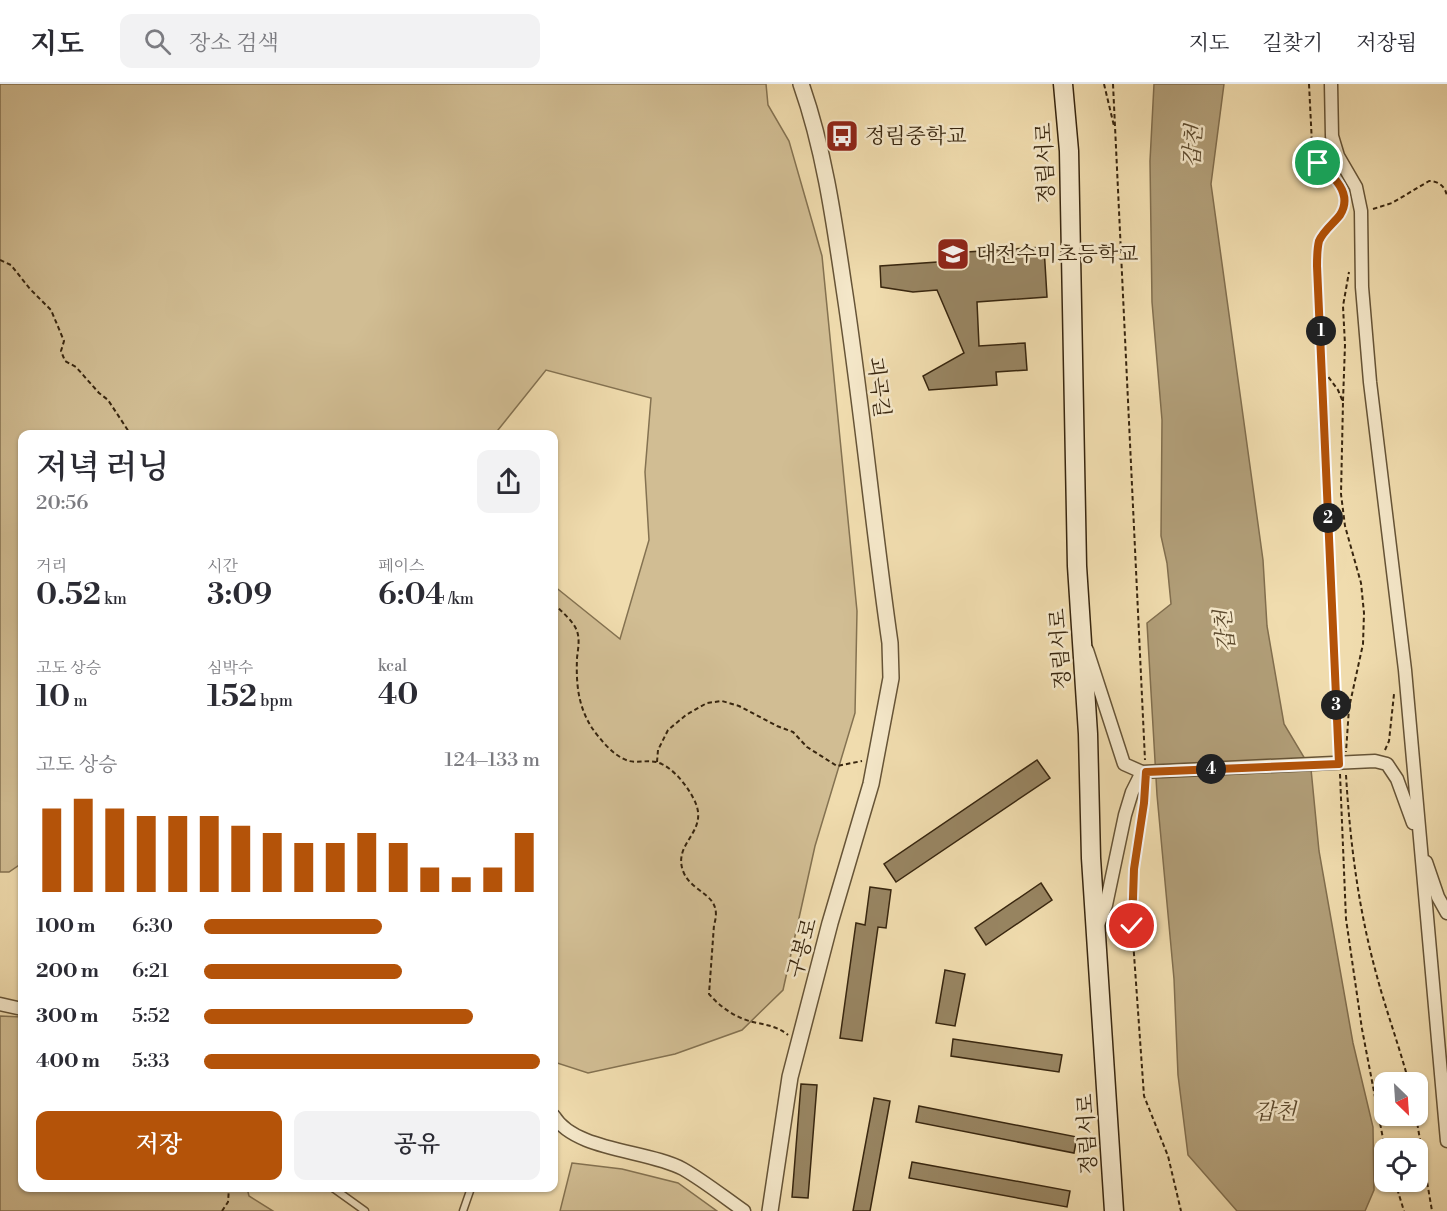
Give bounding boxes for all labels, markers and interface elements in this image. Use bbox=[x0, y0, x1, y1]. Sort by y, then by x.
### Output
search box bbox=[120, 14, 540, 68]
icon: search bbox=[141, 25, 174, 58]
text: 지도 bbox=[30, 27, 84, 62]
text: 장소 검색 bbox=[189, 30, 279, 57]
text: 지도 bbox=[1189, 31, 1229, 57]
text: 길찾기 bbox=[1262, 31, 1323, 57]
text: 저장됨 bbox=[1356, 31, 1417, 57]
bus stop icon: 정림중학교 bbox=[824, 118, 860, 154]
street label: 정림서로 bbox=[1032, 122, 1060, 204]
water label: 갑천 bbox=[1179, 122, 1209, 168]
place label: 정림중학교 bbox=[865, 124, 966, 150]
pin bbox=[1292, 137, 1343, 188]
icon: arrive bbox=[1301, 146, 1334, 179]
school or university icon: 대전수미초등학교 bbox=[935, 236, 971, 272]
place label: 대전수미초등학교 bbox=[976, 242, 1138, 268]
pin: 1 bbox=[1306, 316, 1336, 346]
text: 1 bbox=[1317, 321, 1325, 341]
street label: 괴곡길 bbox=[861, 355, 895, 419]
text: 저녁 러닝 bbox=[36, 448, 169, 489]
button: share bbox=[477, 450, 540, 513]
text: 20:56 bbox=[36, 491, 88, 516]
pin: 2 bbox=[1313, 503, 1343, 533]
text: 2 bbox=[1323, 508, 1333, 528]
text: 거리 bbox=[36, 556, 67, 576]
text: 시간 bbox=[207, 556, 238, 576]
text: 페이스 bbox=[378, 556, 424, 576]
text: 0.52 bbox=[36, 576, 101, 614]
text: 3:09 bbox=[207, 576, 272, 614]
text: 6:04 bbox=[378, 576, 445, 614]
text: km bbox=[101, 589, 127, 609]
text: /km bbox=[445, 589, 474, 609]
water label: 갑천 bbox=[1210, 607, 1241, 653]
street label: 정림서로 bbox=[1045, 608, 1077, 690]
text: kcal bbox=[378, 656, 407, 676]
text: 고도 상승 bbox=[36, 658, 101, 678]
text: 심박수 bbox=[207, 658, 253, 678]
text: 40 bbox=[378, 676, 419, 714]
text: 10 bbox=[36, 678, 70, 716]
text: 152 bbox=[207, 678, 257, 716]
pin: 3 bbox=[1321, 690, 1351, 720]
text: m bbox=[70, 691, 87, 711]
text: bpm bbox=[257, 691, 293, 711]
text: 3 bbox=[1331, 695, 1341, 715]
text: 124–133 m bbox=[444, 748, 540, 773]
text: 고도 상승 bbox=[36, 753, 117, 778]
pin: 4 bbox=[1196, 754, 1226, 784]
text: 4 bbox=[1206, 759, 1216, 779]
pin bbox=[1106, 900, 1157, 951]
icon: check bbox=[1115, 909, 1148, 942]
text: 100 m bbox=[36, 914, 95, 939]
text: 6:30 bbox=[132, 914, 173, 939]
street label: 구봉로 bbox=[783, 916, 823, 981]
text: 200 m bbox=[36, 959, 99, 984]
text: 6:21 bbox=[132, 959, 169, 984]
text: 300 m bbox=[36, 1004, 99, 1029]
text: 5:52 bbox=[132, 1004, 170, 1029]
text: 400 m bbox=[36, 1049, 100, 1074]
text: 5:33 bbox=[132, 1049, 170, 1074]
north arrow bbox=[1374, 1072, 1428, 1126]
map controls bbox=[1374, 1072, 1428, 1192]
street label: 정림서로 bbox=[1073, 1093, 1103, 1175]
water label: 갑천 bbox=[1254, 1099, 1298, 1126]
button: 저장 bbox=[36, 1111, 282, 1180]
button: 공유 bbox=[294, 1111, 540, 1180]
button: locate bbox=[1374, 1138, 1428, 1192]

